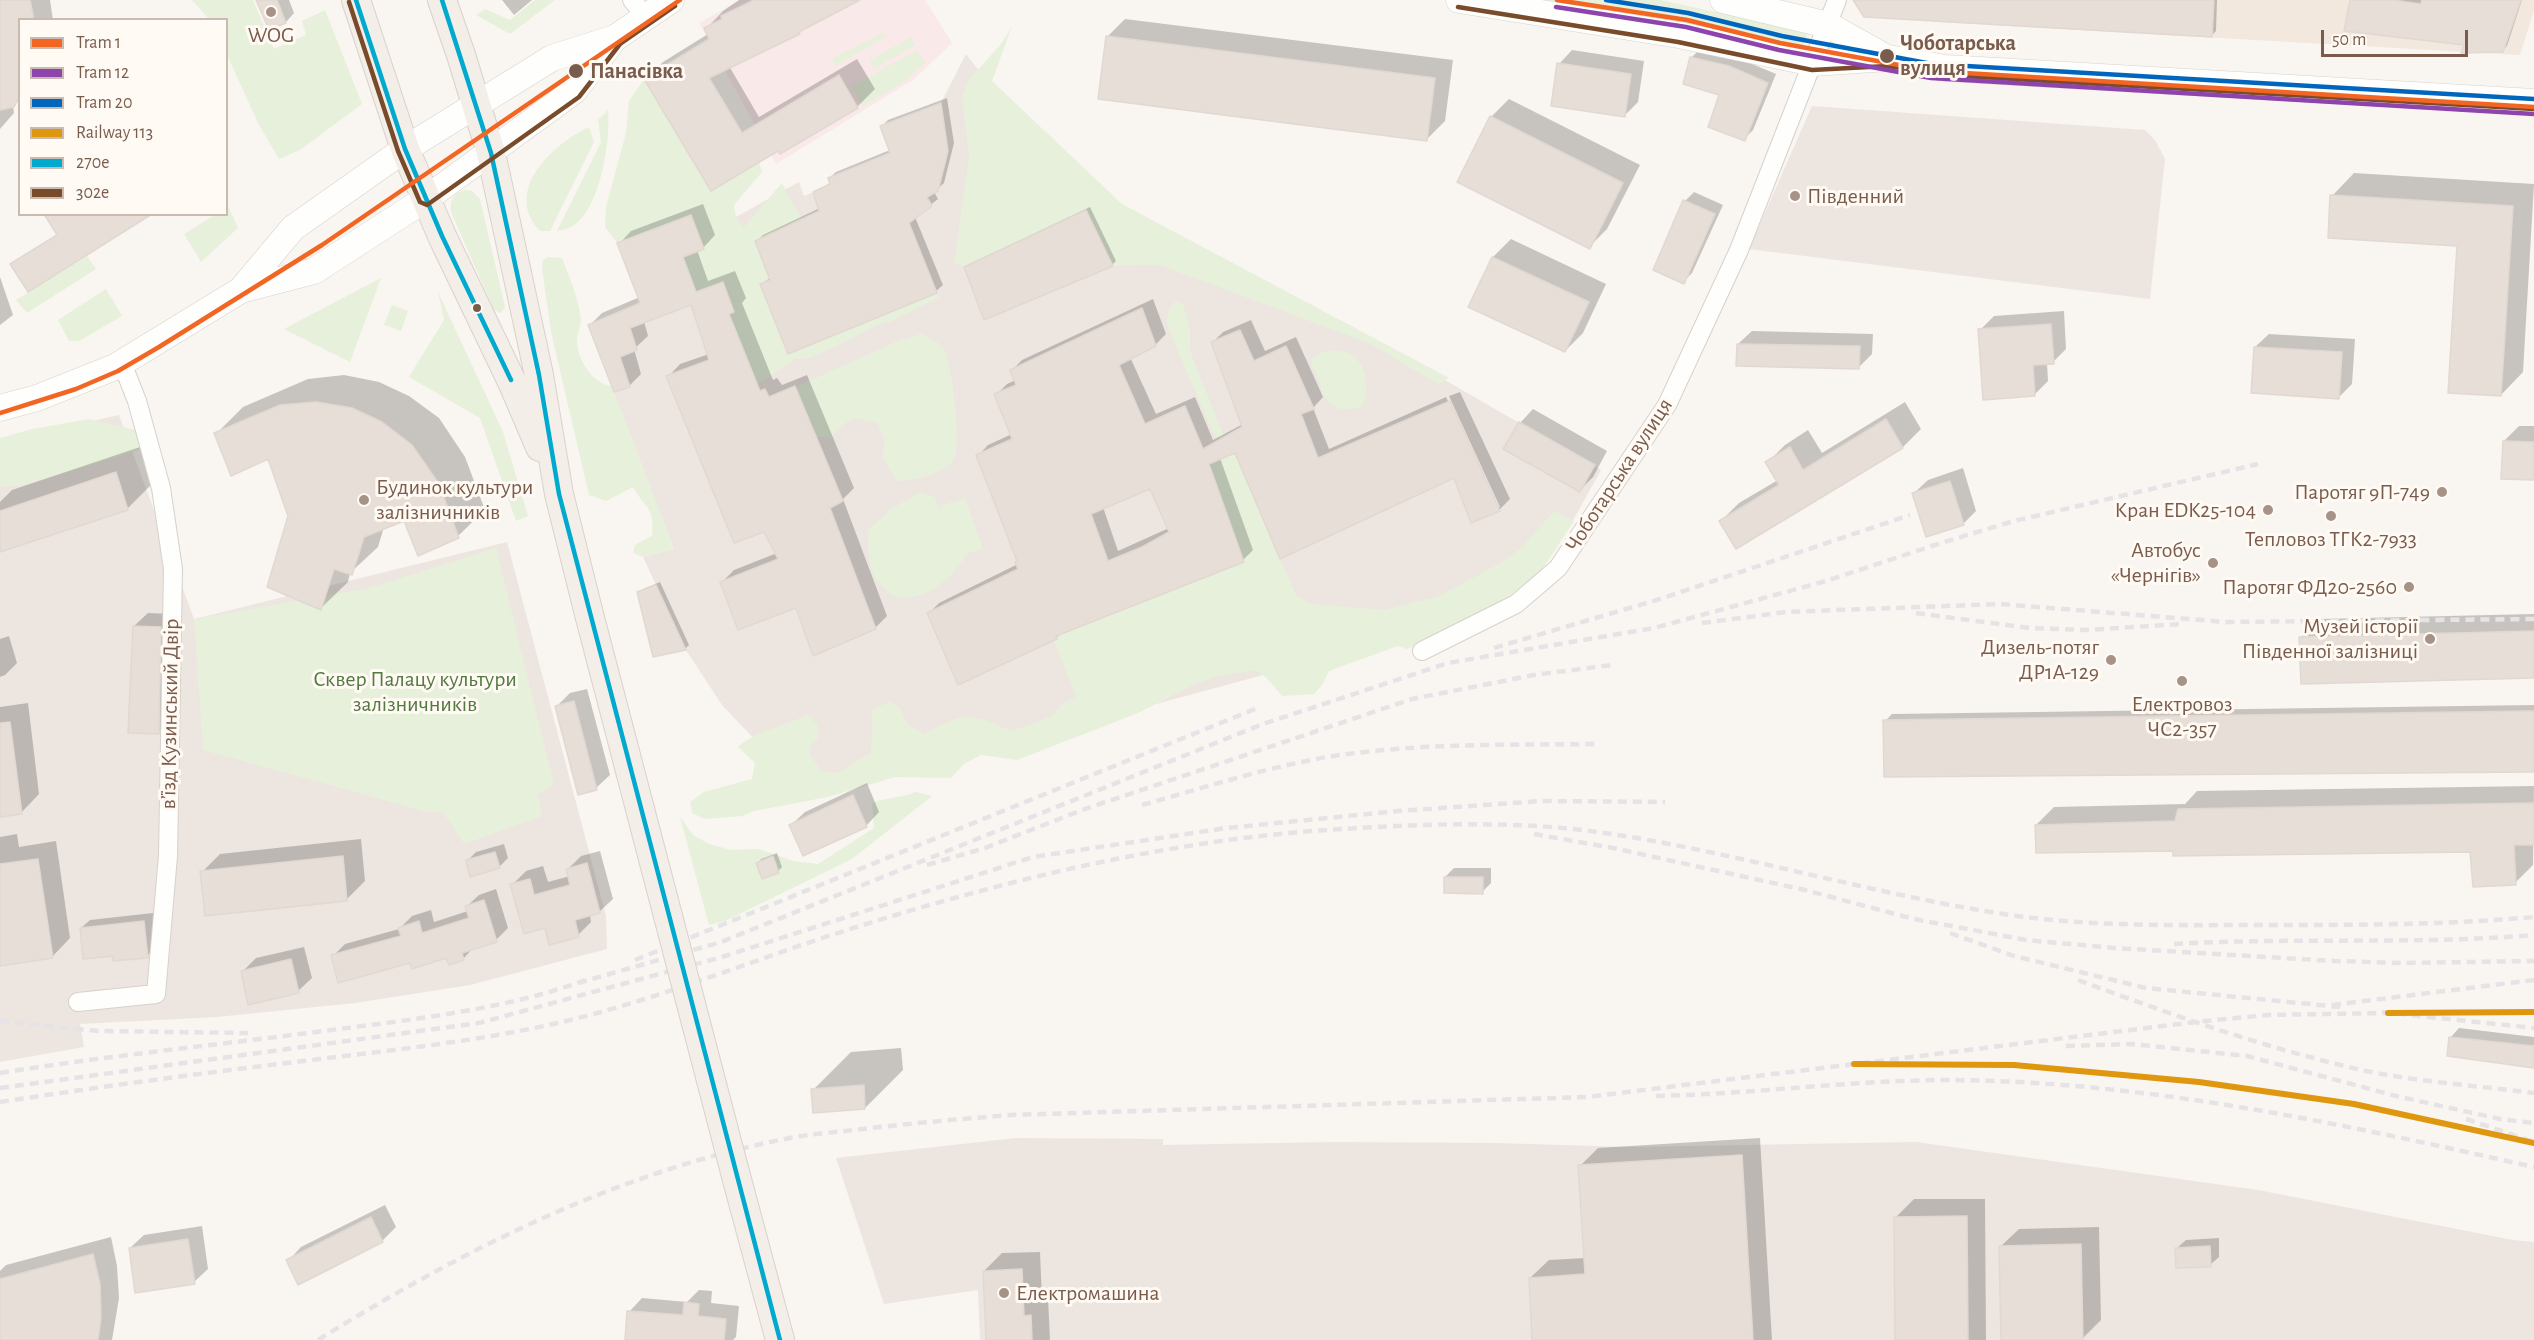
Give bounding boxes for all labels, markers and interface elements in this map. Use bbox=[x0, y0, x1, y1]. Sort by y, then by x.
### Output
marker: WOG bbox=[264, 5, 278, 19]
legend bbox=[18, 18, 228, 216]
scale bar bbox=[2324, 18, 2471, 56]
place label: WOG bbox=[248, 22, 294, 48]
place label: Чоботарська вулиця bbox=[1900, 30, 2016, 82]
text: 50 m bbox=[2332, 31, 2366, 49]
text: Tram 1 bbox=[76, 34, 121, 52]
marker: Чоботарська вулиця bbox=[1878, 47, 1896, 65]
place label: Панасівка bbox=[590, 58, 683, 84]
marker: Панасівка bbox=[567, 62, 585, 80]
text: Tram 12 bbox=[76, 64, 129, 82]
text: Tram 20 bbox=[76, 94, 133, 112]
text: Railway 113 bbox=[76, 124, 153, 142]
text: 270е bbox=[76, 154, 109, 172]
place label: Південний bbox=[1807, 183, 1904, 209]
text: 302е bbox=[76, 184, 109, 202]
marker: Південний bbox=[1788, 189, 1802, 203]
unlabelled marker bbox=[471, 302, 483, 314]
street label: Чоботарська вулиця bbox=[1560, 393, 1678, 557]
place label: Будинок культури залізничників bbox=[376, 474, 533, 526]
place label: Паротяг 9П-749 bbox=[2294, 479, 2430, 505]
marker: Паротяг 9П-749 bbox=[2435, 485, 2449, 499]
marker: Будинок культури залізничників bbox=[357, 493, 371, 507]
place label: Кран EDK25-104 bbox=[2114, 497, 2256, 523]
marker: Кран EDK25-104 bbox=[2261, 503, 2275, 517]
marker: Тепловоз ТГК2-7933 bbox=[2324, 509, 2338, 523]
place label: Тепловоз ТГК2-7933 bbox=[2245, 526, 2417, 552]
place label: Автобус «Чернігів» bbox=[2110, 537, 2201, 588]
marker: Автобус «Чернігів» bbox=[2206, 556, 2220, 570]
place label: Паротяг ФД20-2560 bbox=[2222, 574, 2397, 600]
marker: Паротяг ФД20-2560 bbox=[2402, 580, 2416, 594]
place label: Музей історії Південної залізниці bbox=[2242, 613, 2418, 664]
street label: в’їзд Кузинський Двір bbox=[155, 618, 185, 810]
marker: Музей історії Південної залізниці bbox=[2423, 632, 2437, 646]
place label: Дизель-потяг ДР1А-129 bbox=[1981, 634, 2099, 686]
marker: Дизель-потяг ДР1А-129 bbox=[2104, 653, 2118, 667]
park label: Сквер Палацу культури залізничників bbox=[313, 666, 517, 718]
marker: Електровоз ЧС2-357 bbox=[2175, 674, 2189, 688]
place label: Електровоз ЧС2-357 bbox=[2131, 691, 2233, 742]
place label: Електромашина bbox=[1016, 1280, 1160, 1306]
marker: Електромашина bbox=[997, 1286, 1011, 1300]

